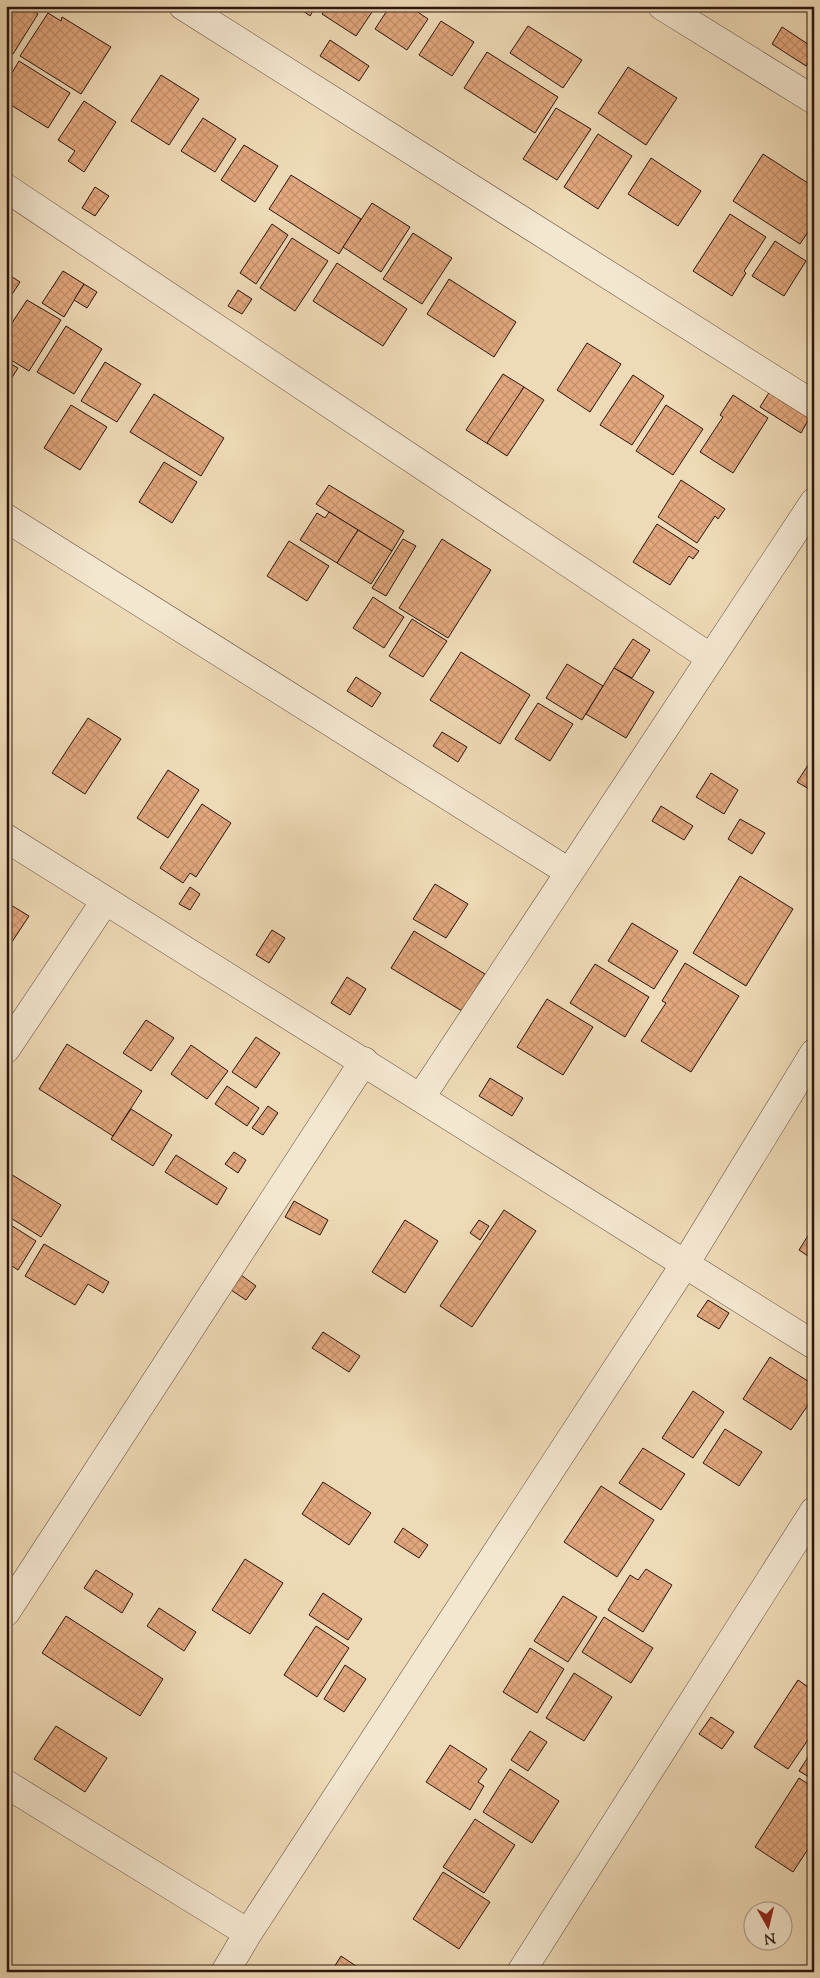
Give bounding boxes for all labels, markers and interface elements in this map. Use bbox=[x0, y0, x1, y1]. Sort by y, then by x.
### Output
north arrow bbox=[742, 1900, 792, 1950]
text: N bbox=[763, 1926, 776, 1948]

